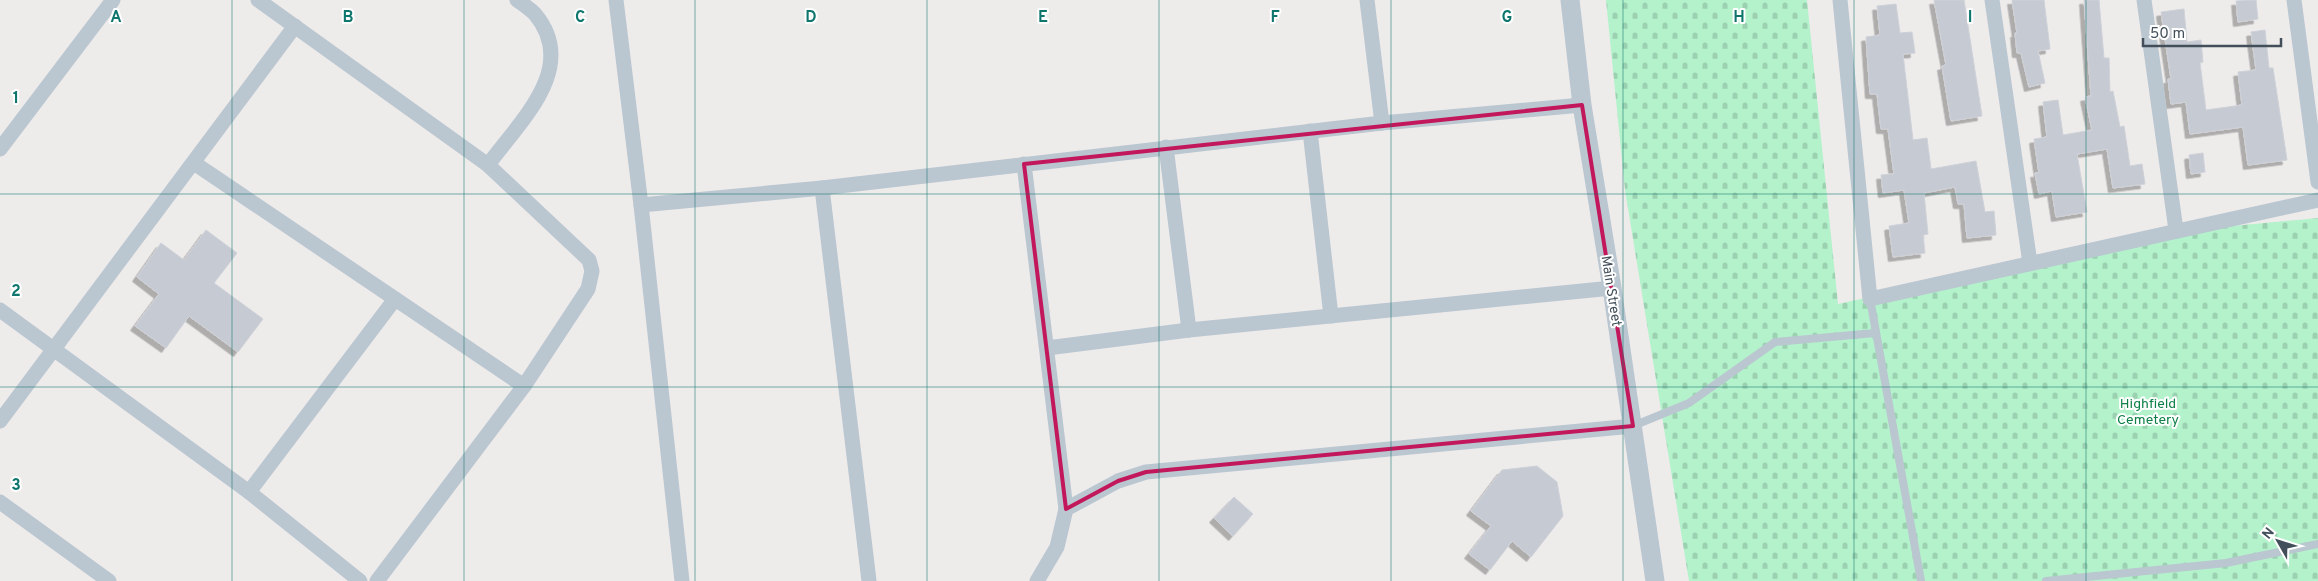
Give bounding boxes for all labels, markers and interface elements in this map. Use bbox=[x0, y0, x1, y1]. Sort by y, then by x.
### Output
text: A bbox=[110, 8, 122, 28]
text: B bbox=[342, 8, 354, 28]
text: C bbox=[575, 8, 585, 28]
text: D bbox=[805, 8, 817, 28]
text: E bbox=[1038, 8, 1048, 28]
text: F bbox=[1270, 8, 1280, 28]
text: G bbox=[1502, 8, 1512, 28]
text: H bbox=[1733, 8, 1745, 28]
text: I bbox=[1968, 8, 1972, 28]
scale bar bbox=[2143, 15, 2280, 47]
text: 50 m bbox=[2150, 25, 2185, 44]
text: 1 bbox=[13, 89, 19, 109]
street label: Main Street bbox=[1597, 255, 1625, 328]
text: 2 bbox=[11, 282, 21, 302]
park label: Highfield Cemetery bbox=[2117, 396, 2179, 429]
text: 3 bbox=[11, 476, 21, 496]
north arrow bbox=[2253, 516, 2303, 566]
text: N bbox=[2259, 525, 2279, 543]

